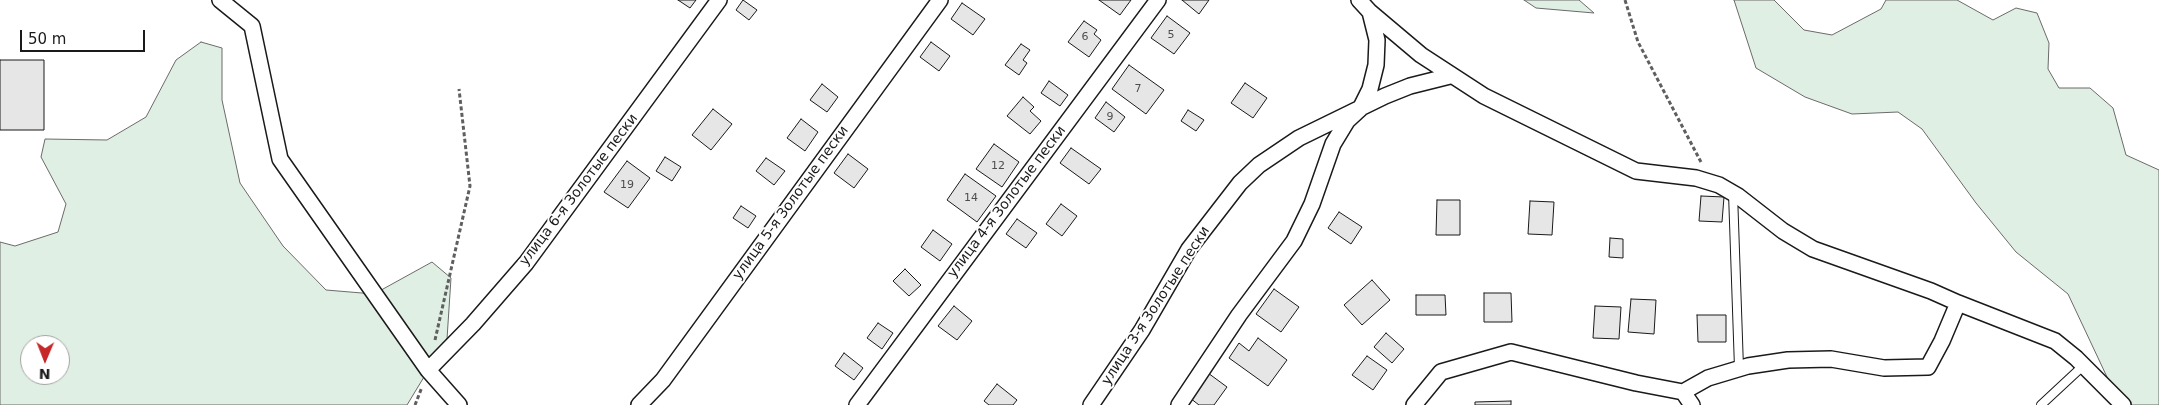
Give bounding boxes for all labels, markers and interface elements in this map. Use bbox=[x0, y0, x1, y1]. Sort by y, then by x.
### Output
scale bar bbox=[22, 20, 148, 52]
house number: 5 bbox=[1168, 28, 1174, 42]
text: 50 m bbox=[28, 30, 66, 48]
house number: 6 bbox=[1082, 30, 1088, 44]
house number: 7 bbox=[1135, 82, 1141, 96]
house number: 9 bbox=[1107, 110, 1113, 124]
street label: улица 6-я Золотые пески bbox=[516, 111, 642, 269]
street label: улица 5-я Золотые пески bbox=[730, 123, 852, 283]
street label: улица 4-я Золотые пески bbox=[944, 123, 1070, 281]
house number: 12 bbox=[991, 159, 1005, 173]
house number: 19 bbox=[620, 178, 634, 192]
house number: 14 bbox=[964, 191, 978, 205]
street label: улица 3-я Золотые пески bbox=[1098, 223, 1214, 389]
north arrow bbox=[20, 335, 70, 385]
text: N bbox=[39, 366, 51, 382]

